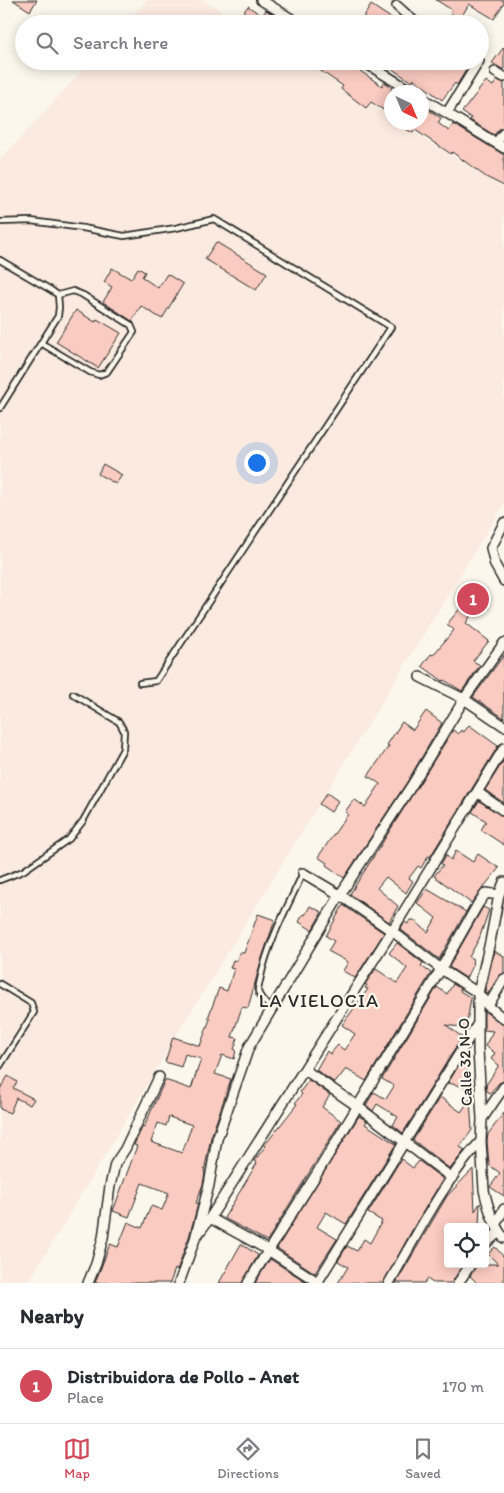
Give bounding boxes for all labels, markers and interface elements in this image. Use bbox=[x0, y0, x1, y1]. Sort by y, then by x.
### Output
search box bbox=[15, 15, 489, 70]
icon: search bbox=[33, 29, 61, 57]
text: Search here bbox=[73, 31, 168, 54]
north arrow bbox=[384, 85, 429, 130]
your location bbox=[244, 450, 270, 476]
pin: 1 bbox=[457, 580, 489, 618]
district label: LA VIELOCIA bbox=[259, 989, 379, 1012]
street label: Calle 32 N-O bbox=[454, 1017, 476, 1107]
map controls bbox=[444, 1223, 489, 1268]
button: locate bbox=[444, 1223, 489, 1268]
text: Nearby bbox=[20, 1303, 84, 1328]
text: Distribuidora de Pollo - Anet bbox=[67, 1365, 299, 1388]
text: 1 bbox=[32, 1377, 40, 1396]
text: 170 m bbox=[442, 1377, 484, 1396]
text: Place bbox=[67, 1388, 104, 1407]
tab: Map bbox=[63, 1435, 91, 1482]
tab: Directions bbox=[217, 1435, 279, 1482]
tab: Saved bbox=[405, 1435, 441, 1482]

